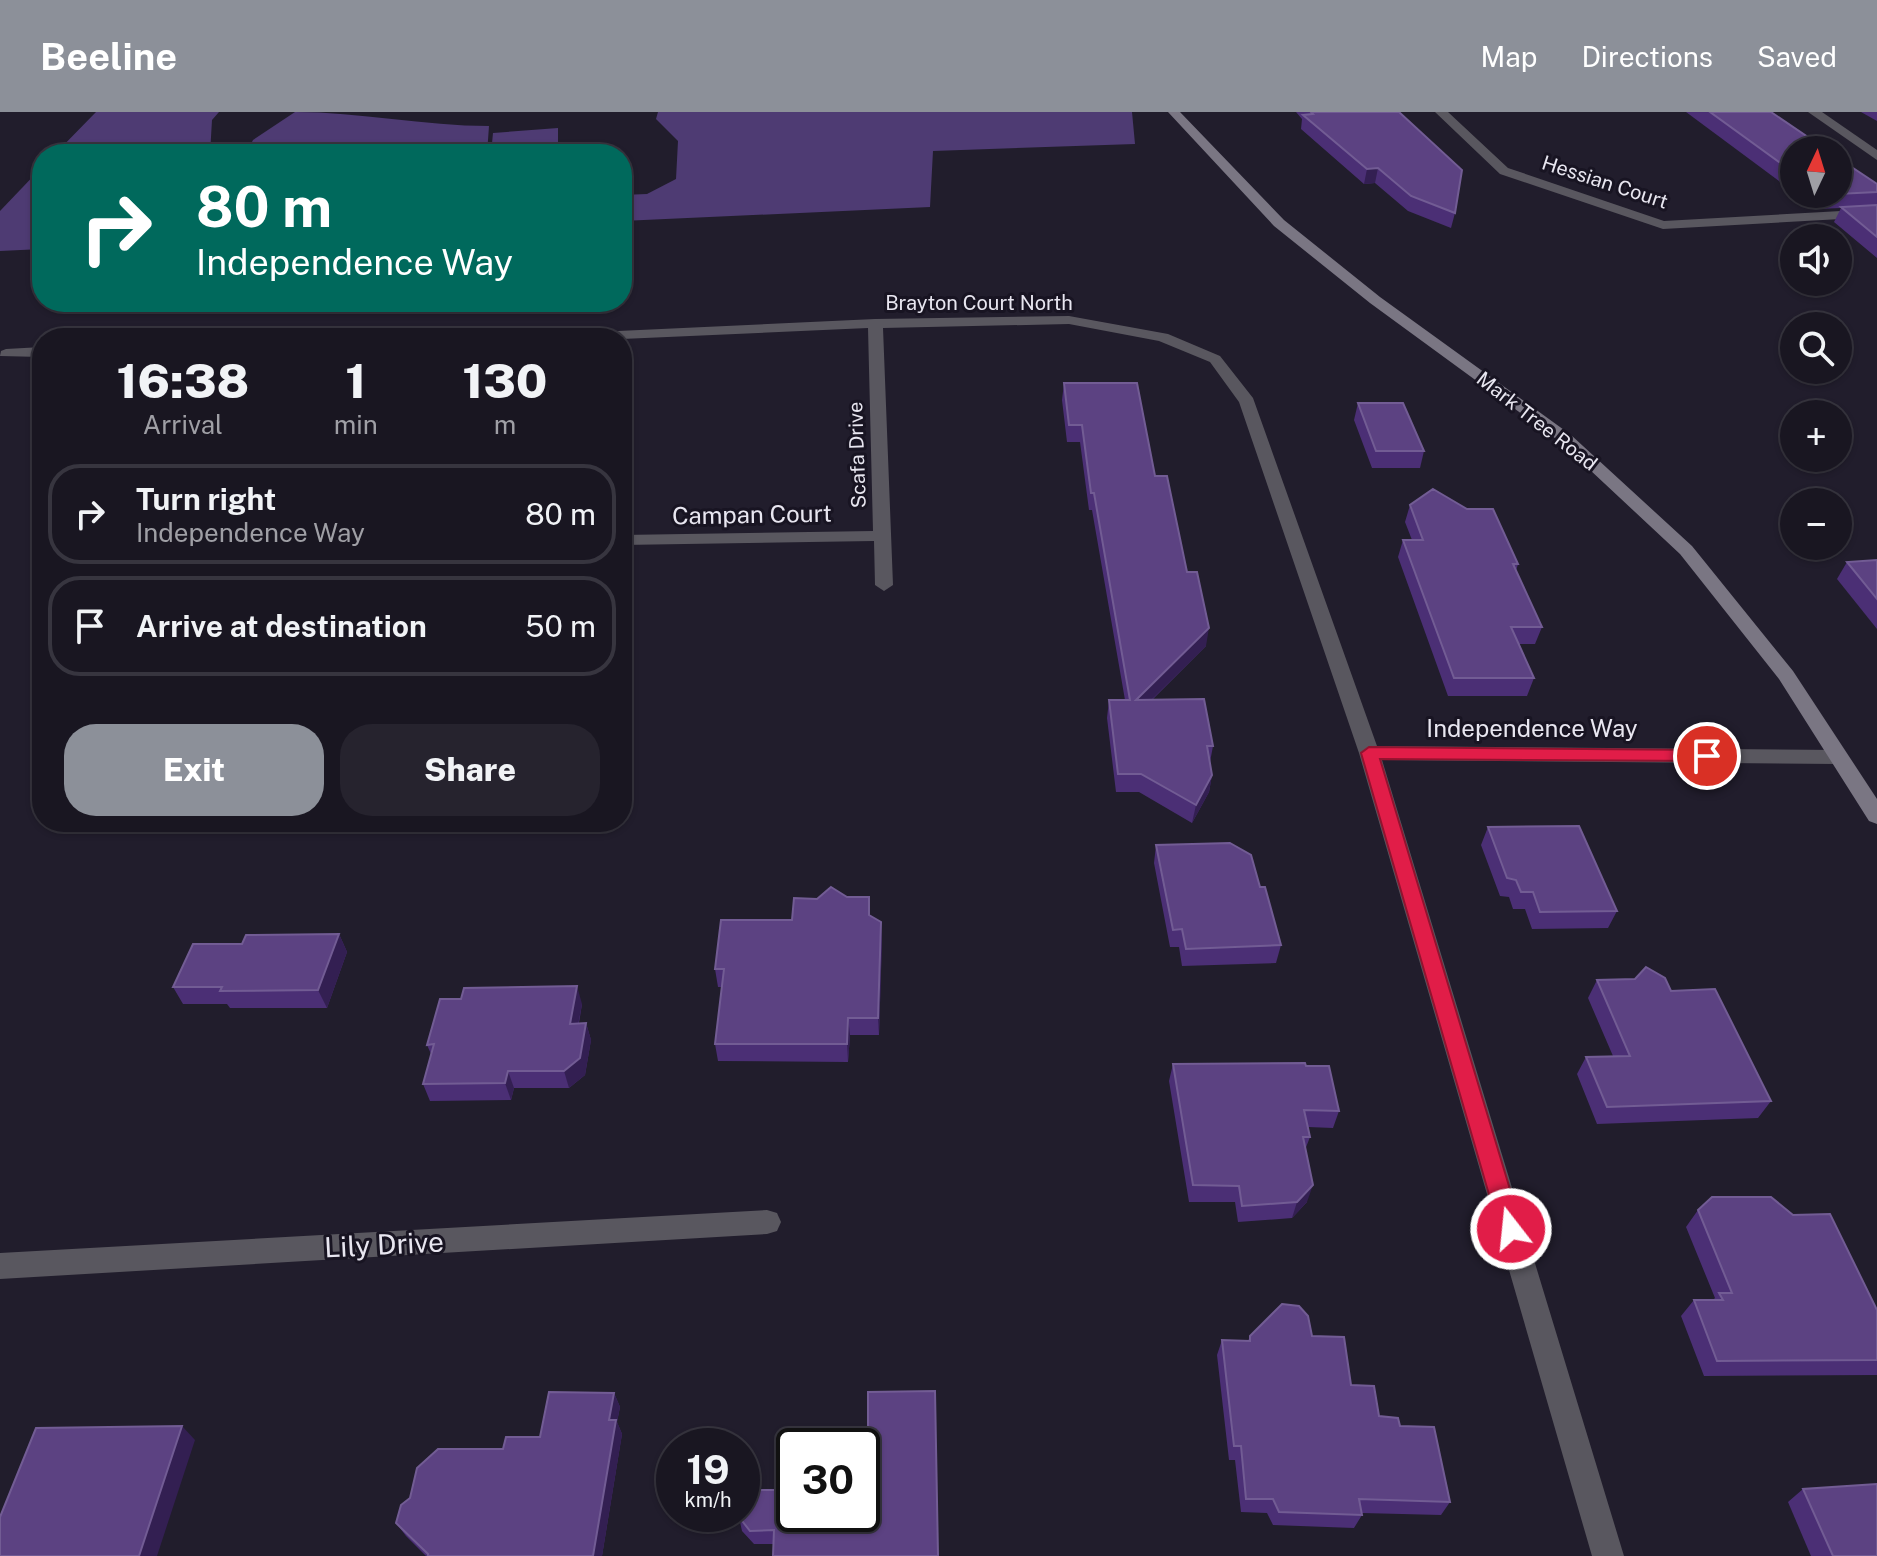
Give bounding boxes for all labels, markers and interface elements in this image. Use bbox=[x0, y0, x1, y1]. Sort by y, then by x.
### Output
text: Beeline bbox=[40, 34, 177, 79]
text: Map bbox=[1481, 40, 1537, 73]
text: Directions bbox=[1581, 40, 1713, 73]
text: Saved bbox=[1757, 40, 1837, 73]
north arrow bbox=[1780, 136, 1852, 208]
map controls bbox=[1780, 136, 1852, 560]
street label: Hessian Court bbox=[1539, 150, 1671, 214]
text: 80 m bbox=[196, 174, 332, 240]
icon: right bbox=[64, 176, 168, 280]
button: sound bbox=[1780, 224, 1852, 296]
text: Independence Way bbox=[196, 241, 513, 283]
street label: Brayton Court North bbox=[885, 291, 1073, 315]
button: search bbox=[1780, 312, 1852, 384]
text: 16:38 bbox=[116, 352, 249, 409]
text: 1 bbox=[345, 352, 366, 409]
text: 130 bbox=[462, 352, 548, 409]
street label: Mark Tree Road bbox=[1472, 367, 1602, 475]
button: + bbox=[1780, 400, 1852, 472]
street label: Scafa Drive bbox=[843, 401, 871, 509]
text: Arrival bbox=[143, 409, 223, 440]
text: min bbox=[334, 409, 378, 440]
text: m bbox=[494, 409, 516, 440]
text: Turn right bbox=[136, 481, 276, 517]
button: − bbox=[1780, 488, 1852, 560]
icon: right bbox=[68, 492, 112, 536]
text: 80 m bbox=[525, 496, 596, 532]
street label: Campan Court bbox=[672, 499, 832, 529]
text: Independence Way bbox=[136, 517, 365, 548]
icon: arrive bbox=[68, 604, 112, 648]
text: Arrive at destination bbox=[136, 608, 427, 644]
text: 50 m bbox=[525, 608, 596, 644]
street label: Independence Way bbox=[1426, 714, 1638, 742]
pin bbox=[1673, 722, 1741, 790]
button: Exit bbox=[64, 724, 324, 816]
button: Share bbox=[340, 724, 600, 816]
icon: arrive bbox=[1685, 734, 1729, 778]
position arrow bbox=[1469, 1187, 1553, 1271]
street label: Lily Drive bbox=[323, 1224, 445, 1264]
speed limit sign: 30 bbox=[776, 1428, 880, 1532]
text: 19 bbox=[686, 1446, 730, 1493]
text: km/h bbox=[684, 1488, 732, 1512]

